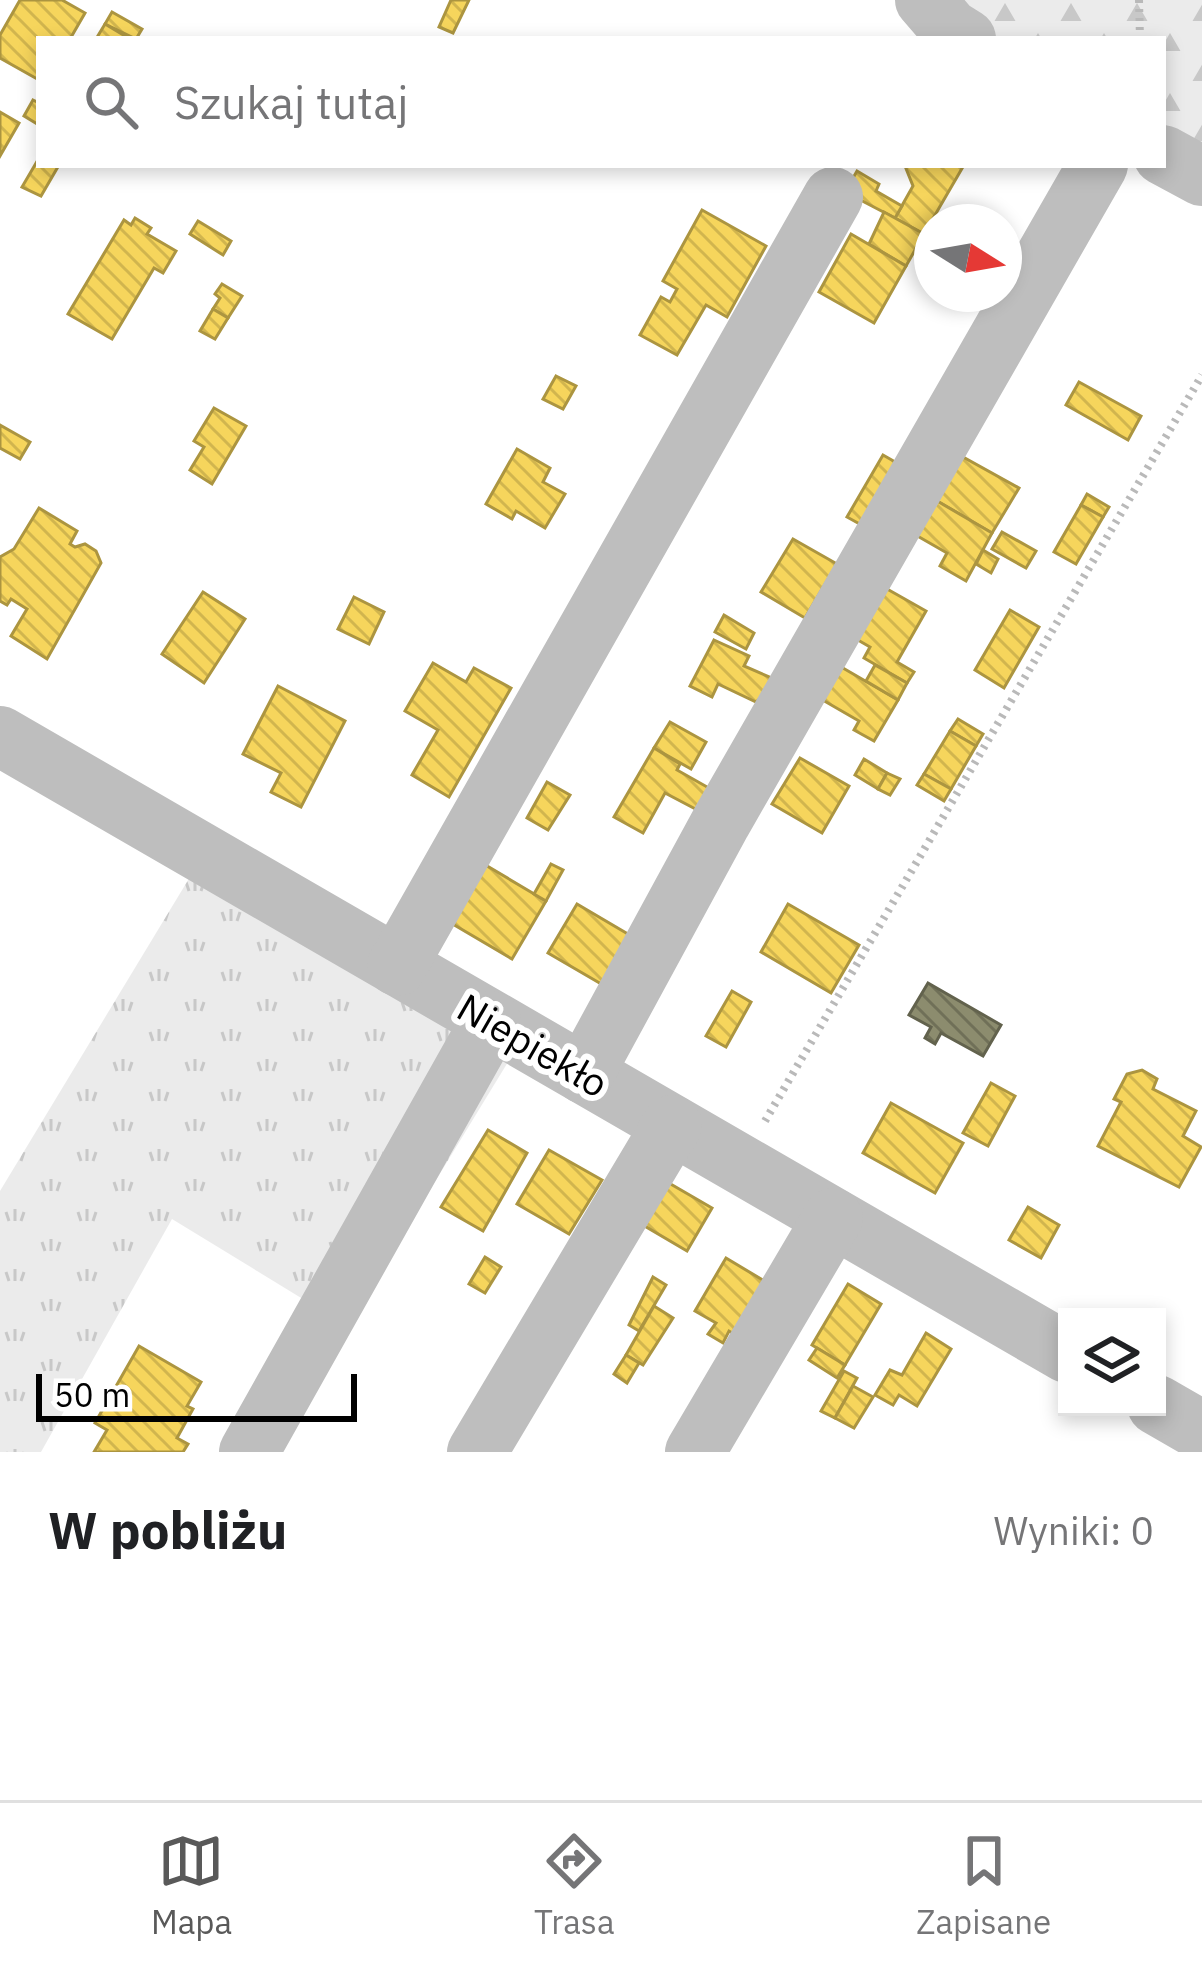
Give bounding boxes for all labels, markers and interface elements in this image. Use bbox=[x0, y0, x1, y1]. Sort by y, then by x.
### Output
search box bbox=[36, 36, 1166, 168]
icon: search bbox=[78, 69, 144, 135]
text: Szukaj tutaj bbox=[174, 73, 408, 131]
north arrow bbox=[914, 204, 1022, 312]
street label: Niepiekło bbox=[448, 981, 618, 1109]
map controls bbox=[1058, 1308, 1166, 1416]
button: layers bbox=[1058, 1308, 1166, 1416]
scale bar bbox=[36, 1368, 357, 1421]
text: 50 m bbox=[54, 1373, 130, 1416]
text: W pobliżu bbox=[48, 1497, 287, 1563]
text: Wyniki: 0 bbox=[994, 1505, 1154, 1556]
tab: Mapa bbox=[151, 1828, 232, 1943]
tab: Trasa bbox=[534, 1828, 615, 1943]
tab: Zapisane bbox=[916, 1828, 1051, 1943]

